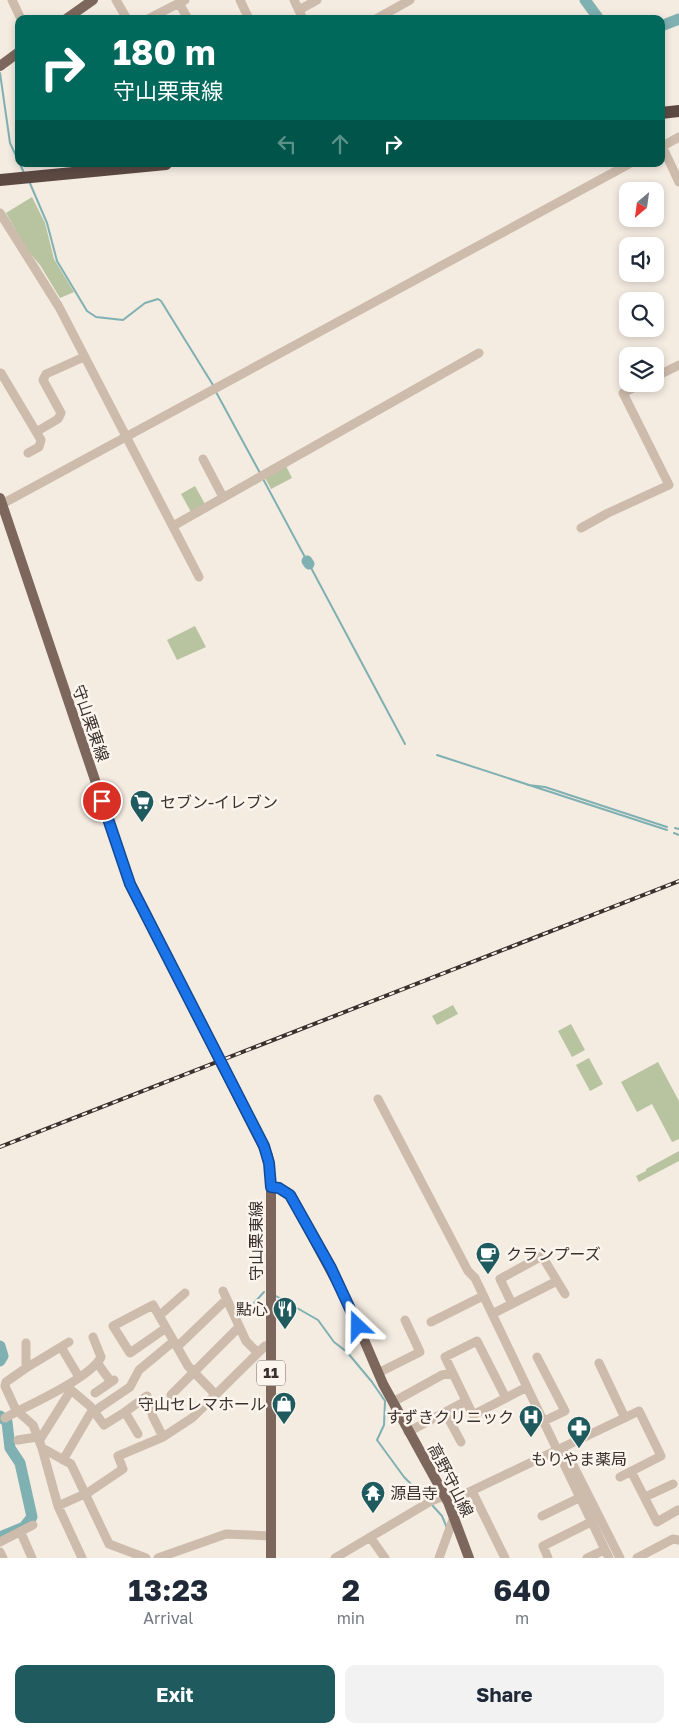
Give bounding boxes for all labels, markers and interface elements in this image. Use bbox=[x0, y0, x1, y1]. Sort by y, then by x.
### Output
text: 180 m bbox=[113, 31, 216, 73]
icon: right bbox=[30, 35, 95, 100]
text: 守山栗東線 bbox=[113, 77, 223, 104]
icon: left bbox=[273, 130, 301, 158]
icon: ahead bbox=[326, 130, 354, 158]
icon: right bbox=[379, 130, 407, 158]
north arrow bbox=[619, 182, 664, 228]
map controls bbox=[619, 182, 664, 392]
button: sound bbox=[619, 237, 664, 282]
button: search bbox=[619, 292, 664, 337]
button: layers bbox=[619, 347, 664, 392]
street label: 守山栗東線 bbox=[69, 682, 113, 764]
pin bbox=[81, 780, 123, 822]
icon: arrive bbox=[88, 787, 116, 815]
supermarket icon: セブン-イレブン bbox=[129, 789, 155, 823]
place label: セブン-イレブン bbox=[160, 792, 278, 812]
street label: 守山栗東線 bbox=[246, 1201, 266, 1281]
cafe icon: クランプーズ bbox=[475, 1241, 501, 1275]
place label: クランプーズ bbox=[506, 1244, 601, 1264]
restaurant icon: 點心 bbox=[272, 1296, 298, 1330]
place label: 點心 bbox=[236, 1299, 268, 1319]
position arrow bbox=[331, 1299, 383, 1351]
road number: 11 bbox=[257, 1360, 285, 1386]
shop icon: 守山セレマホール bbox=[271, 1391, 297, 1425]
place label: 守山セレマホール bbox=[138, 1394, 266, 1414]
hospital icon: すずきクリニック bbox=[518, 1404, 544, 1438]
place label: すずきクリニック bbox=[386, 1407, 514, 1427]
pharmacy icon: もりやま薬局 bbox=[566, 1415, 592, 1449]
street label: 高野守山線 bbox=[424, 1440, 478, 1520]
place label: もりやま薬局 bbox=[531, 1449, 627, 1469]
temple icon: 源昌寺 bbox=[360, 1480, 386, 1514]
place label: 源昌寺 bbox=[390, 1483, 438, 1503]
text: 13:23 bbox=[128, 1572, 208, 1608]
text: 2 bbox=[342, 1572, 360, 1608]
text: 640 bbox=[493, 1572, 551, 1608]
text: Arrival bbox=[143, 1608, 193, 1628]
text: min bbox=[337, 1608, 365, 1628]
text: m bbox=[515, 1608, 529, 1628]
button: Exit bbox=[15, 1665, 335, 1723]
button: Share bbox=[345, 1665, 664, 1723]

